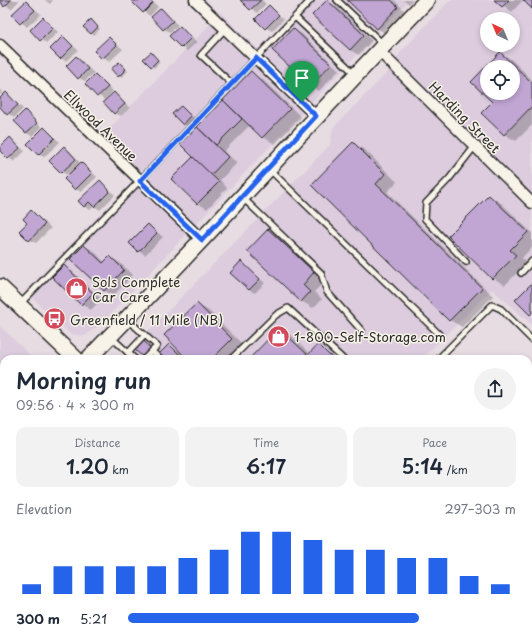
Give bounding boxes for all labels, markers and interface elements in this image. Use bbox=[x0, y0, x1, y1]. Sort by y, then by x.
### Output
north arrow bbox=[480, 12, 520, 52]
map controls bbox=[480, 12, 520, 100]
button: locate bbox=[480, 60, 520, 100]
pin bbox=[285, 61, 319, 102]
icon: arrive bbox=[291, 67, 313, 89]
street label: Harding Street bbox=[425, 77, 505, 157]
street label: Ellwood Avenue bbox=[60, 85, 142, 165]
place label: Sols Complete Car Care bbox=[92, 272, 180, 306]
shop icon: Sols Complete Car Care bbox=[64, 275, 90, 301]
bus stop icon: Greenfield / 11 Mile (NB) bbox=[42, 306, 68, 332]
place label: Greenfield / 11 Mile (NB) bbox=[70, 310, 223, 329]
shop icon: 1-800-Self-Storage.com bbox=[266, 323, 292, 349]
place label: 1-800-Self-Storage.com bbox=[294, 327, 446, 346]
text: Morning run bbox=[16, 363, 151, 396]
button: share bbox=[474, 368, 516, 410]
text: 09:56 · 4 × 300 m bbox=[16, 395, 134, 414]
text: Distance bbox=[74, 434, 120, 451]
text: Time bbox=[253, 434, 279, 451]
text: Pace bbox=[422, 434, 447, 451]
text: 1.20 bbox=[66, 451, 109, 481]
text: 6:17 bbox=[246, 451, 286, 481]
text: 5:14 bbox=[402, 451, 443, 481]
text: km bbox=[109, 461, 129, 478]
text: /km bbox=[443, 461, 468, 478]
text: Elevation bbox=[16, 499, 72, 518]
text: 297–303 m bbox=[444, 499, 516, 518]
text: 300 m bbox=[16, 609, 60, 628]
text: 5:21 bbox=[80, 609, 107, 628]

